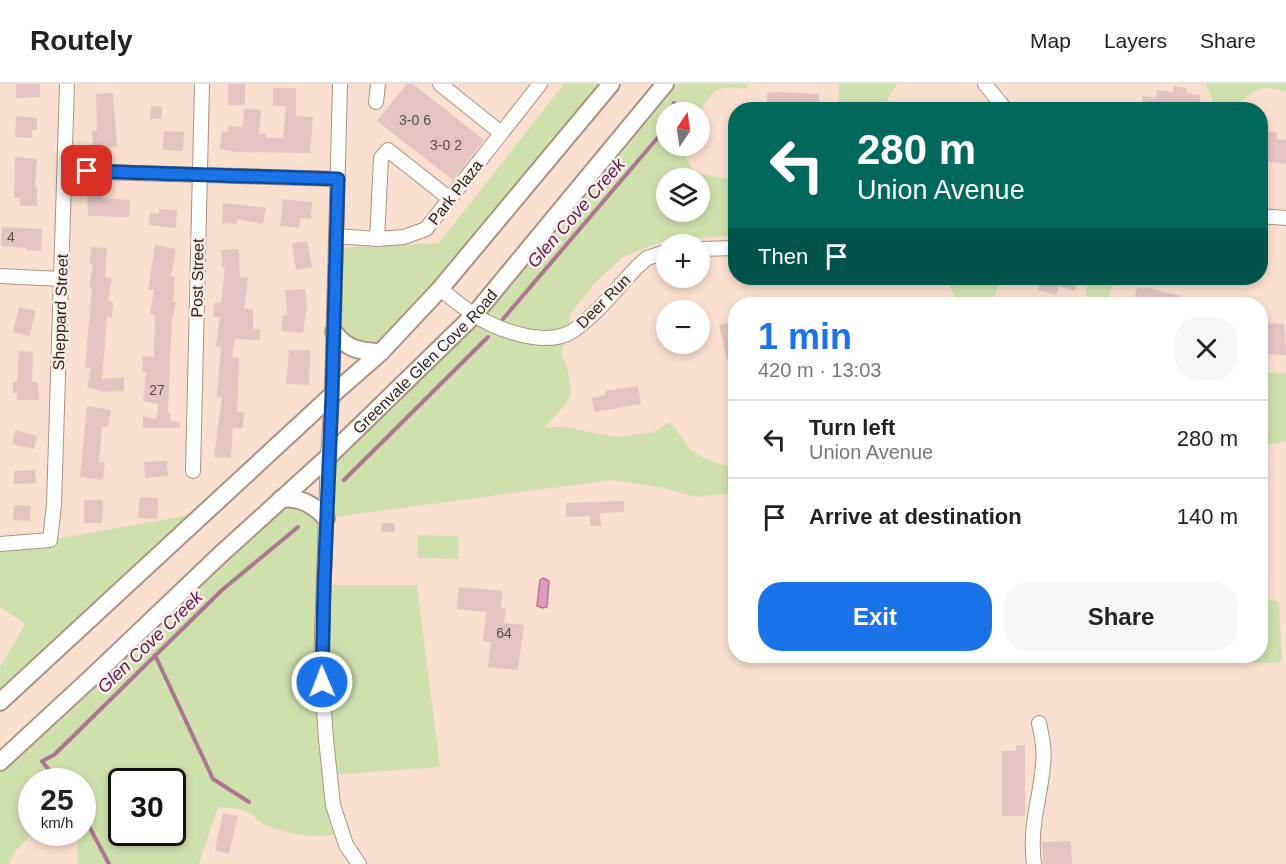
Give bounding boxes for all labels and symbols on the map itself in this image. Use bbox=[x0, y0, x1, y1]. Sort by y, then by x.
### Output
north arrow bbox=[656, 102, 710, 156]
house number: 3-0 6 bbox=[399, 112, 431, 128]
house number: 3-0 2 bbox=[430, 137, 462, 153]
pin bbox=[61, 145, 112, 196]
water label: Glen Cove Creek bbox=[523, 154, 629, 272]
street label: Park Plaza bbox=[425, 157, 486, 228]
house number: 4 bbox=[7, 229, 15, 245]
street label: Post Street bbox=[188, 238, 207, 318]
street label: Sheppard Street bbox=[50, 253, 71, 371]
street label: Deer Run bbox=[573, 271, 634, 332]
street label: Greenvale Glen Cove Road bbox=[349, 286, 501, 437]
house number: 27 bbox=[149, 382, 165, 398]
water label: Glen Cove Creek bbox=[93, 586, 207, 697]
house number: 64 bbox=[496, 625, 512, 641]
position arrow bbox=[290, 650, 354, 714]
speed limit sign: 30 bbox=[108, 768, 186, 846]

